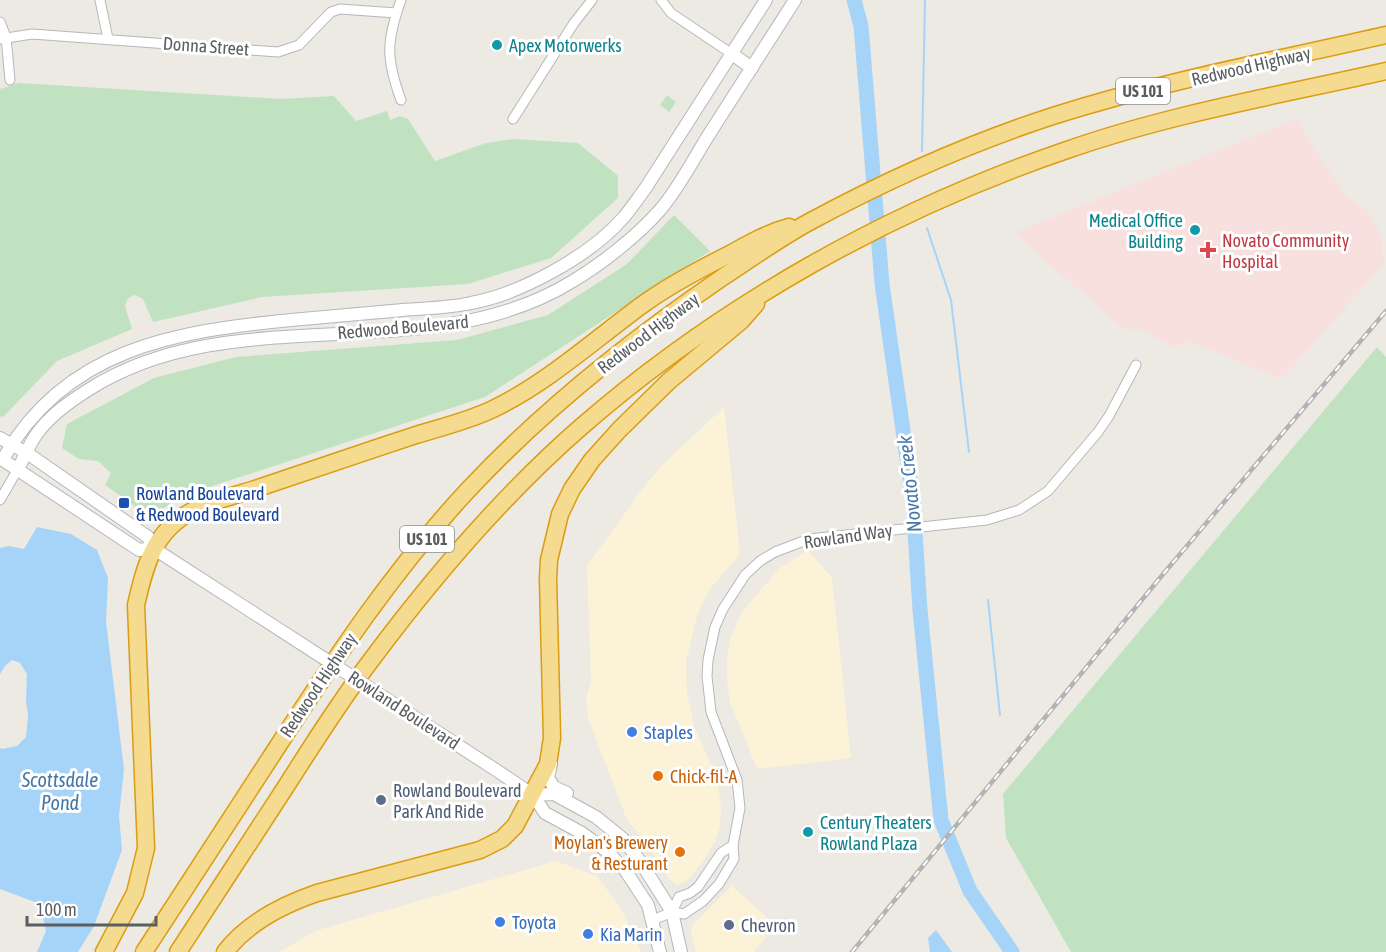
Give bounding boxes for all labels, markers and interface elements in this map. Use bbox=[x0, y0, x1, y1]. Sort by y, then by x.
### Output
street label: Donna Street bbox=[162, 33, 250, 59]
place label: Apex Motorwerks bbox=[509, 35, 622, 56]
marker: Apex Motorwerks bbox=[490, 38, 504, 52]
street label: Redwood Highway bbox=[1189, 42, 1313, 90]
road number: US 101 bbox=[1116, 78, 1170, 104]
place label: Medical Office Building bbox=[1089, 210, 1183, 252]
marker: Medical Office Building bbox=[1188, 223, 1202, 237]
place label: Novato Community Hospital bbox=[1222, 230, 1349, 272]
marker: Novato Community Hospital bbox=[1199, 241, 1217, 259]
street label: Redwood Highway bbox=[593, 288, 703, 378]
street label: Redwood Boulevard bbox=[336, 311, 470, 343]
water label: Novato Creek bbox=[892, 434, 926, 533]
place label: Rowland Boulevard & Redwood Boulevard bbox=[136, 483, 280, 525]
marker: Rowland Boulevard & Redwood Boulevard bbox=[117, 496, 131, 510]
street label: Rowland Way bbox=[802, 519, 894, 553]
road number: US 101 bbox=[400, 526, 454, 552]
street label: Redwood Highway bbox=[275, 629, 361, 741]
street label: Rowland Boulevard bbox=[344, 666, 464, 754]
place label: Staples bbox=[644, 722, 693, 743]
marker: Staples bbox=[625, 725, 639, 739]
place label: Chick-fil-A bbox=[670, 766, 737, 787]
water label: Scottsdale Pond bbox=[21, 768, 98, 814]
marker: Chick-fil-A bbox=[651, 769, 665, 783]
place label: Rowland Boulevard Park And Ride bbox=[393, 780, 522, 822]
marker: Rowland Boulevard Park And Ride bbox=[374, 793, 388, 807]
place label: Century Theaters Rowland Plaza bbox=[820, 812, 932, 854]
marker: Century Theaters Rowland Plaza bbox=[801, 825, 815, 839]
place label: Moylan's Brewery & Resturant bbox=[554, 832, 668, 874]
marker: Moylan's Brewery & Resturant bbox=[673, 845, 687, 859]
scale bar bbox=[27, 889, 156, 927]
text: 100 m bbox=[36, 899, 77, 920]
place label: Toyota bbox=[512, 912, 556, 933]
marker: Toyota bbox=[493, 915, 507, 929]
place label: Chevron bbox=[741, 915, 796, 936]
marker: Chevron bbox=[722, 918, 736, 932]
place label: Kia Marin bbox=[600, 924, 662, 945]
marker: Kia Marin bbox=[581, 927, 595, 941]

